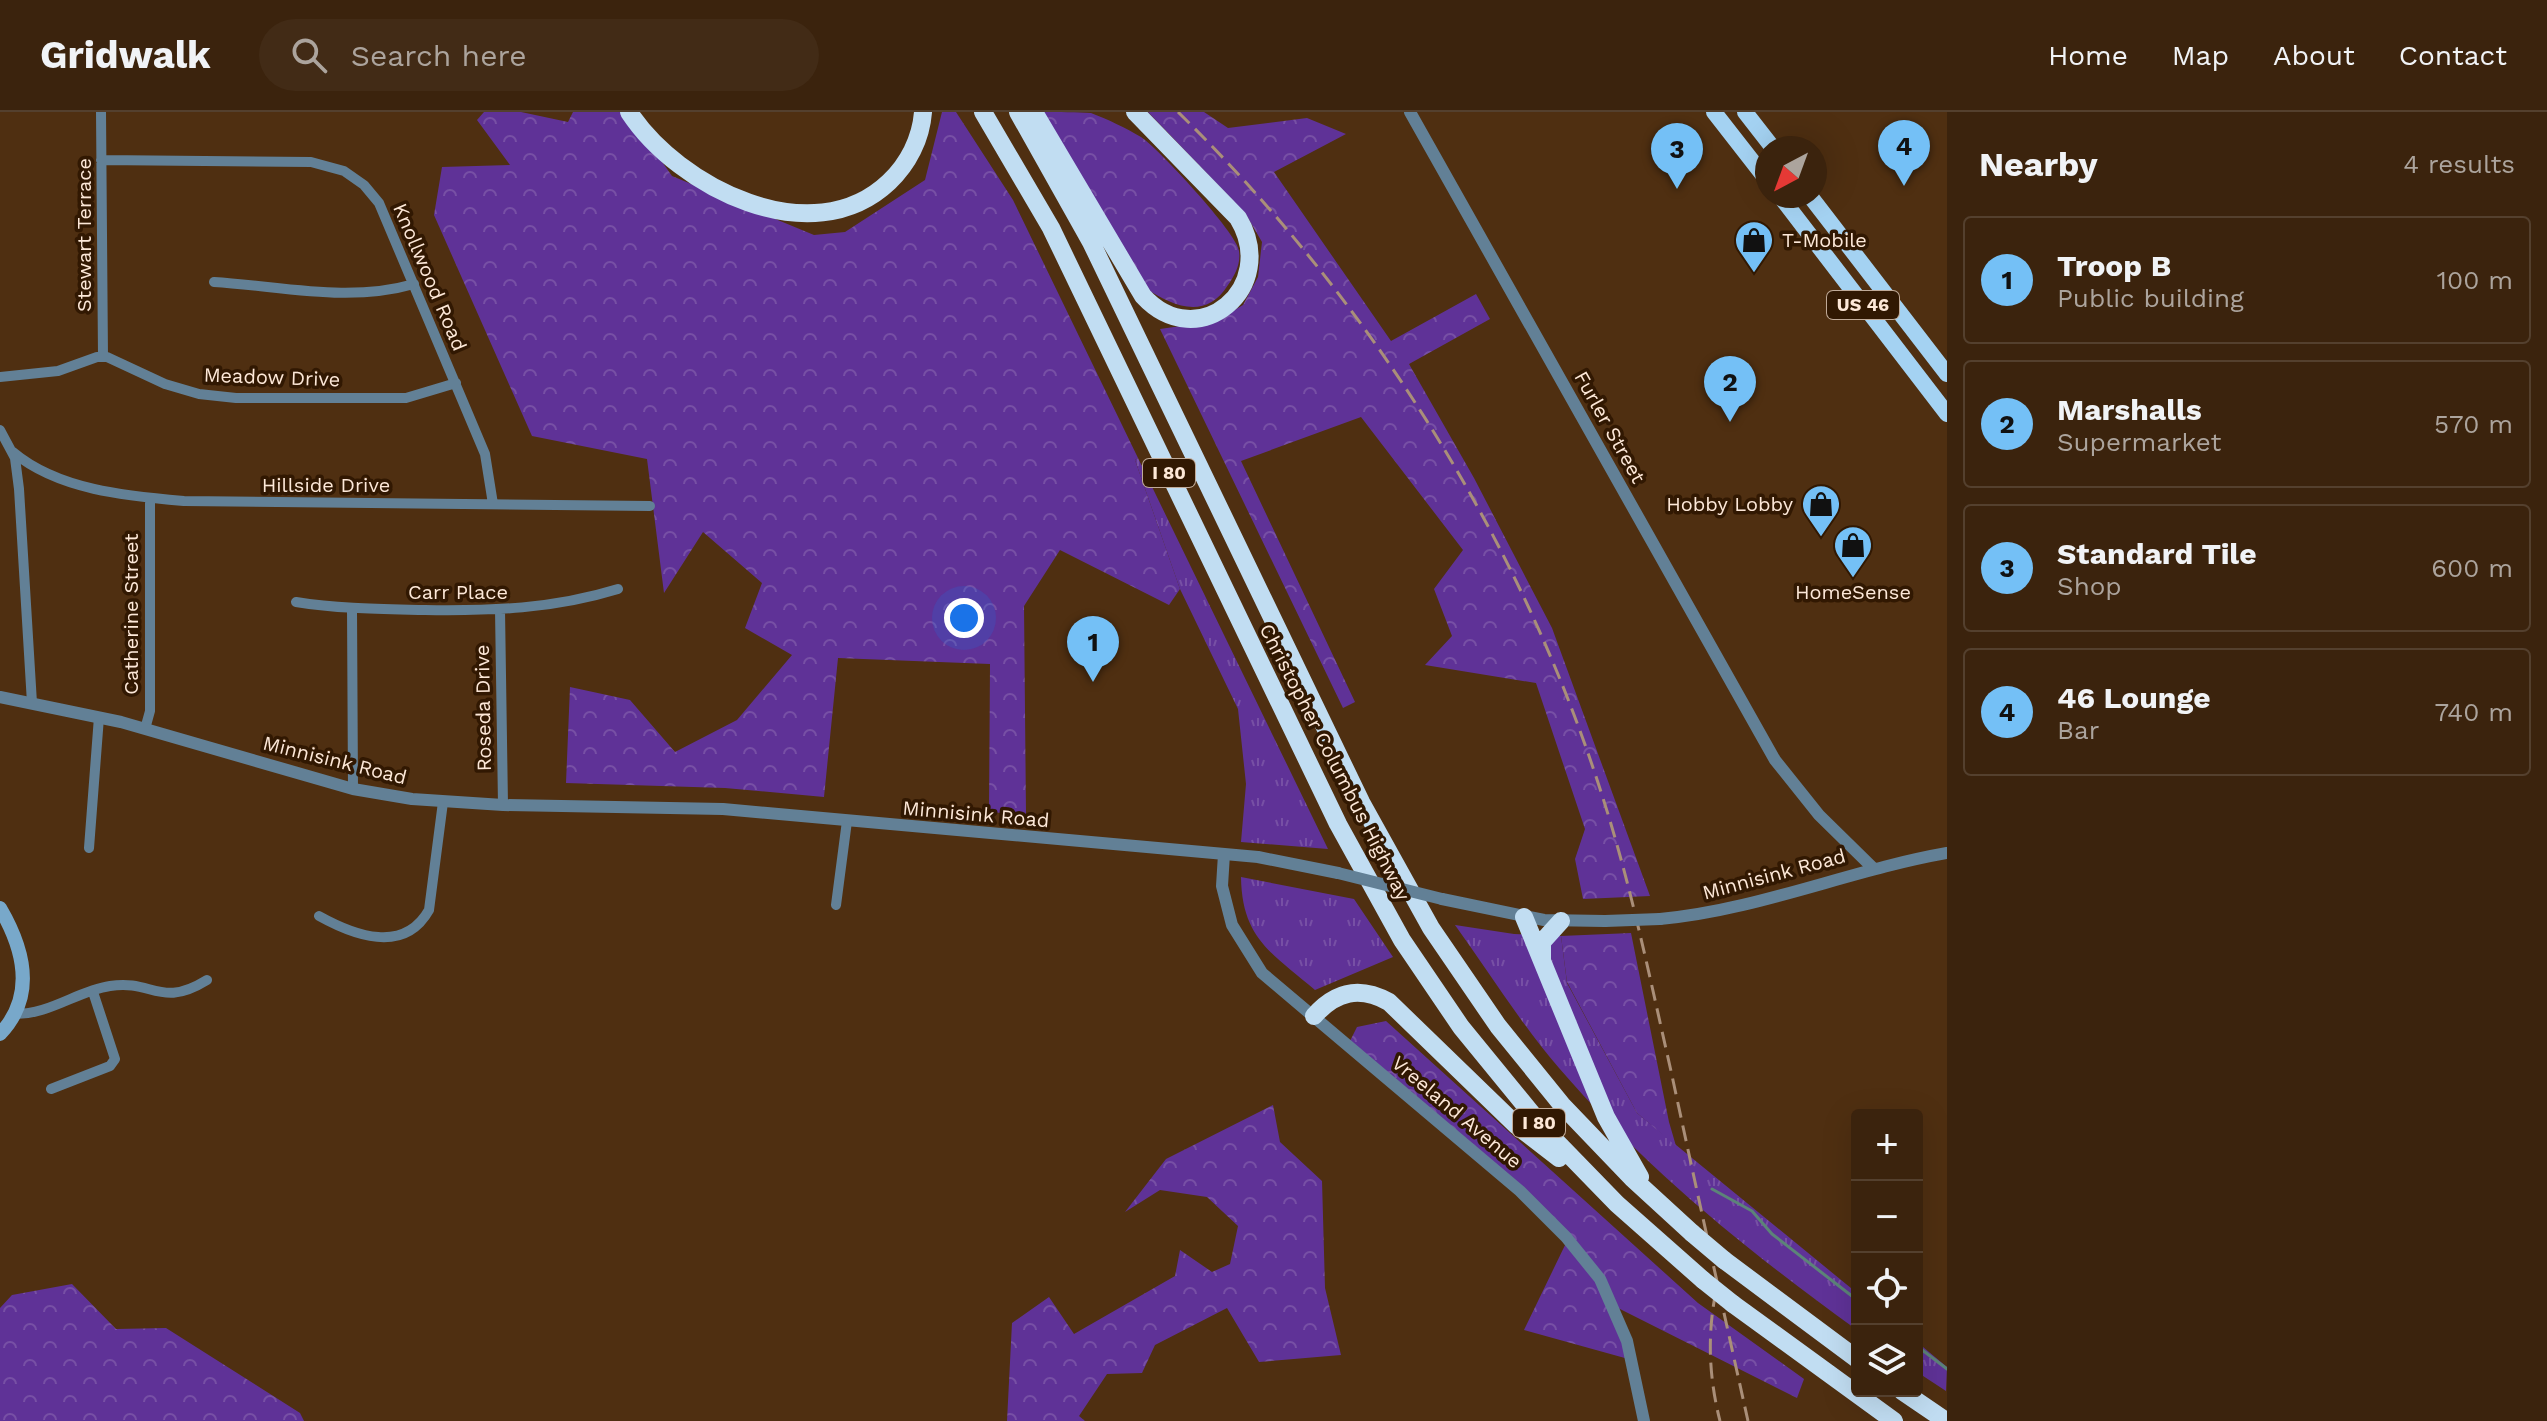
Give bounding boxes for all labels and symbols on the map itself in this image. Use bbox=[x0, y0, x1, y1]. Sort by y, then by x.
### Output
pin: 4 bbox=[1878, 120, 1930, 186]
pin: 3 bbox=[1651, 123, 1703, 189]
north arrow bbox=[1755, 136, 1827, 208]
street label: Stewart Terrace bbox=[72, 158, 96, 312]
street label: Knollwood Road bbox=[388, 200, 472, 354]
shop icon: T-Mobile bbox=[1733, 219, 1775, 274]
place label: T-Mobile bbox=[1782, 228, 1867, 252]
road number: US 46 bbox=[1827, 291, 1899, 319]
pin: 2 bbox=[1704, 356, 1756, 422]
street label: Meadow Drive bbox=[203, 363, 341, 391]
street label: Furler Street bbox=[1569, 367, 1651, 488]
road number: I 80 bbox=[1143, 459, 1195, 487]
street label: Hillside Drive bbox=[262, 473, 390, 497]
shop icon: Hobby Lobby bbox=[1800, 483, 1842, 538]
place label: Hobby Lobby bbox=[1666, 492, 1794, 516]
shop icon: HomeSense bbox=[1832, 524, 1874, 579]
street label: Catherine Street bbox=[119, 533, 143, 695]
street label: Carr Place bbox=[408, 580, 508, 604]
place label: HomeSense bbox=[1795, 580, 1911, 604]
your location bbox=[944, 598, 984, 638]
pin: 1 bbox=[1067, 616, 1119, 682]
street label: Christopher Columbus Highway bbox=[1255, 620, 1416, 905]
street label: Roseda Drive bbox=[470, 644, 496, 772]
street label: Minnisink Road bbox=[261, 731, 409, 789]
street label: Minnisink Road bbox=[902, 796, 1050, 832]
street label: Minnisink Road bbox=[1700, 843, 1848, 905]
street label: Vreeland Avenue bbox=[1387, 1051, 1527, 1173]
road number: I 80 bbox=[1513, 1109, 1565, 1137]

